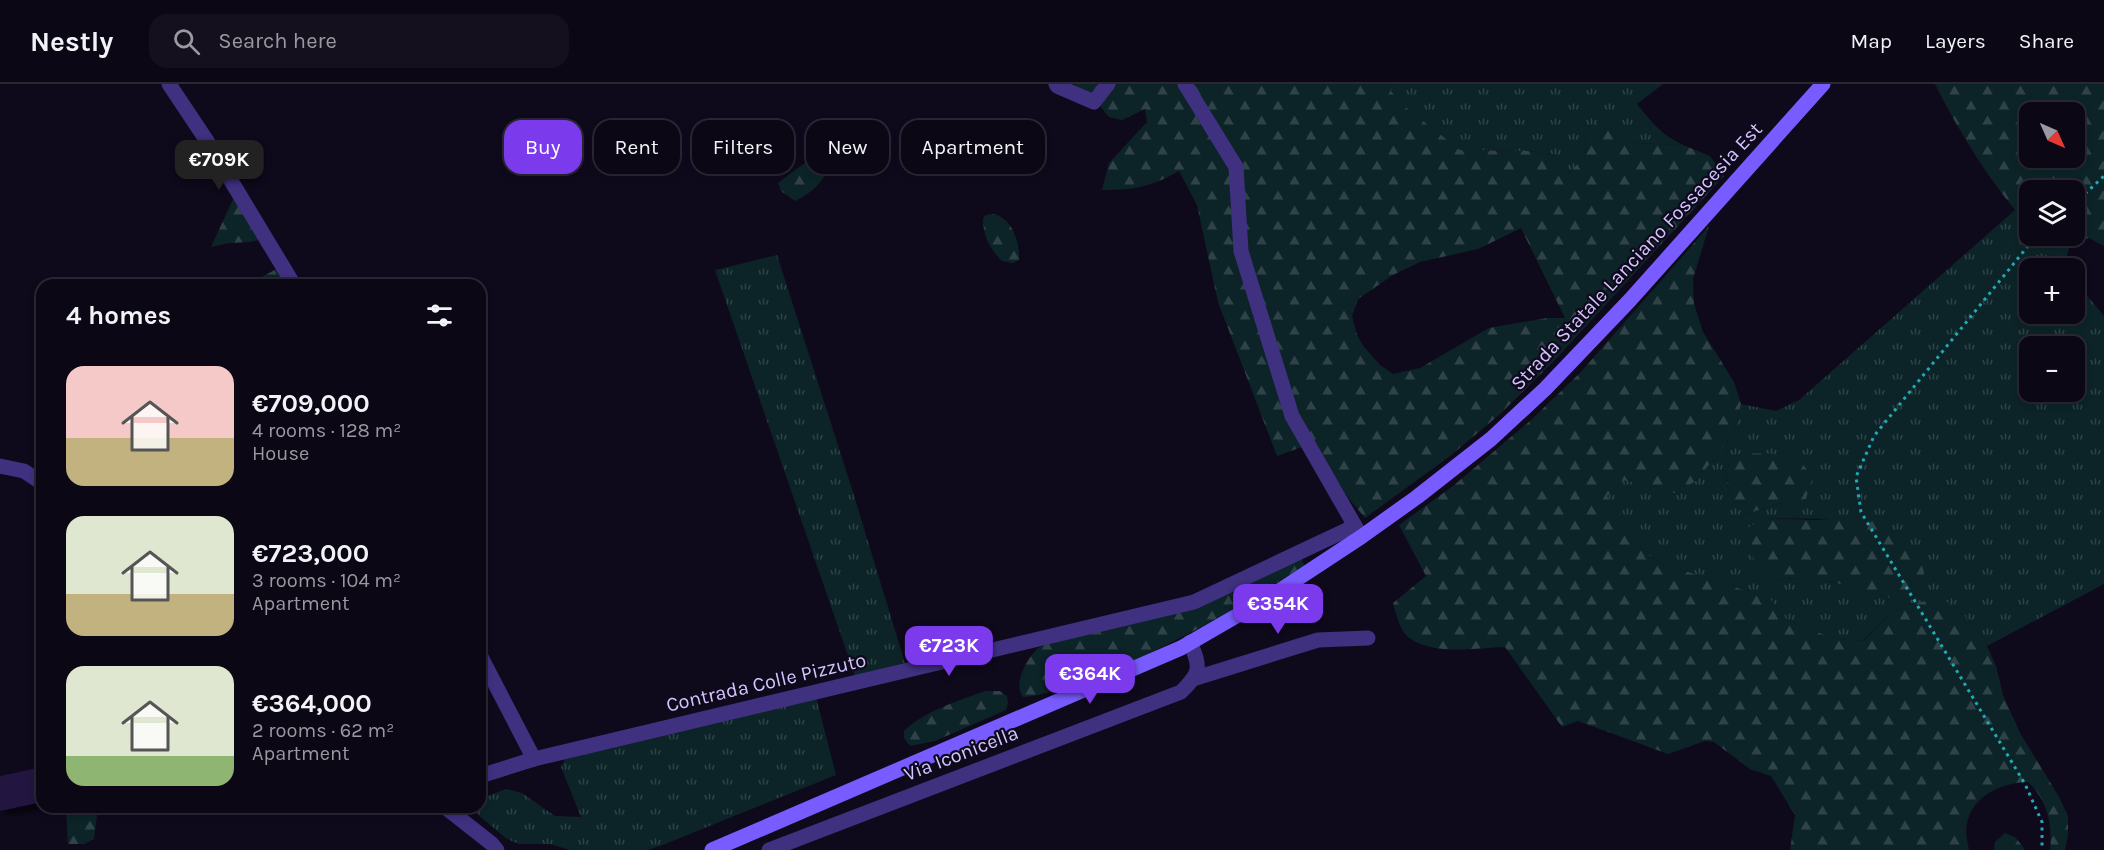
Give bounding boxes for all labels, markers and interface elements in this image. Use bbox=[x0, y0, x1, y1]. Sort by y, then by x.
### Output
search box bbox=[149, 14, 569, 68]
text: Nestly bbox=[30, 25, 113, 58]
icon: search bbox=[170, 25, 203, 58]
text: Search here bbox=[218, 28, 337, 54]
text: Map bbox=[1850, 29, 1892, 53]
text: Layers bbox=[1925, 29, 1986, 53]
text: Share bbox=[2019, 29, 2074, 53]
north arrow bbox=[2019, 102, 2085, 168]
map controls bbox=[2019, 102, 2085, 402]
street label: Strada Statale Lanciano Fossacesia Est bbox=[1506, 117, 1767, 395]
chip: Buy bbox=[504, 120, 582, 174]
chip: Rent bbox=[594, 120, 680, 174]
chip: Filters bbox=[692, 120, 794, 174]
chip: New bbox=[806, 120, 889, 174]
chip: Apartment bbox=[901, 120, 1045, 174]
pin: €709K bbox=[177, 140, 261, 191]
text: €709K bbox=[189, 148, 249, 171]
button: layers bbox=[2019, 180, 2085, 246]
button: + bbox=[2019, 258, 2085, 324]
icon: filters bbox=[423, 299, 456, 332]
text: 4 homes bbox=[66, 300, 171, 331]
button: − bbox=[2019, 336, 2085, 402]
text: €709,000 bbox=[252, 388, 370, 419]
icon: home bbox=[114, 390, 186, 462]
text: 4 rooms · 128 m² bbox=[252, 419, 401, 442]
text: House bbox=[252, 442, 309, 465]
text: €723,000 bbox=[252, 538, 369, 569]
icon: home bbox=[114, 540, 186, 612]
text: 3 rooms · 104 m² bbox=[252, 569, 401, 592]
pin: €354K bbox=[1236, 584, 1320, 635]
text: Apartment bbox=[252, 592, 350, 615]
text: €354K bbox=[1247, 592, 1309, 615]
pin: €723K bbox=[907, 626, 991, 677]
text: €723K bbox=[919, 634, 979, 657]
street label: Contrada Colle Pizzuto bbox=[664, 648, 868, 717]
pin: €364K bbox=[1048, 654, 1132, 705]
text: €364K bbox=[1059, 662, 1121, 685]
text: €364,000 bbox=[252, 688, 372, 719]
icon: home bbox=[114, 690, 186, 762]
text: 2 rooms · 62 m² bbox=[252, 719, 394, 742]
street label: Via Iconicella bbox=[901, 721, 1022, 786]
text: Apartment bbox=[252, 742, 350, 765]

